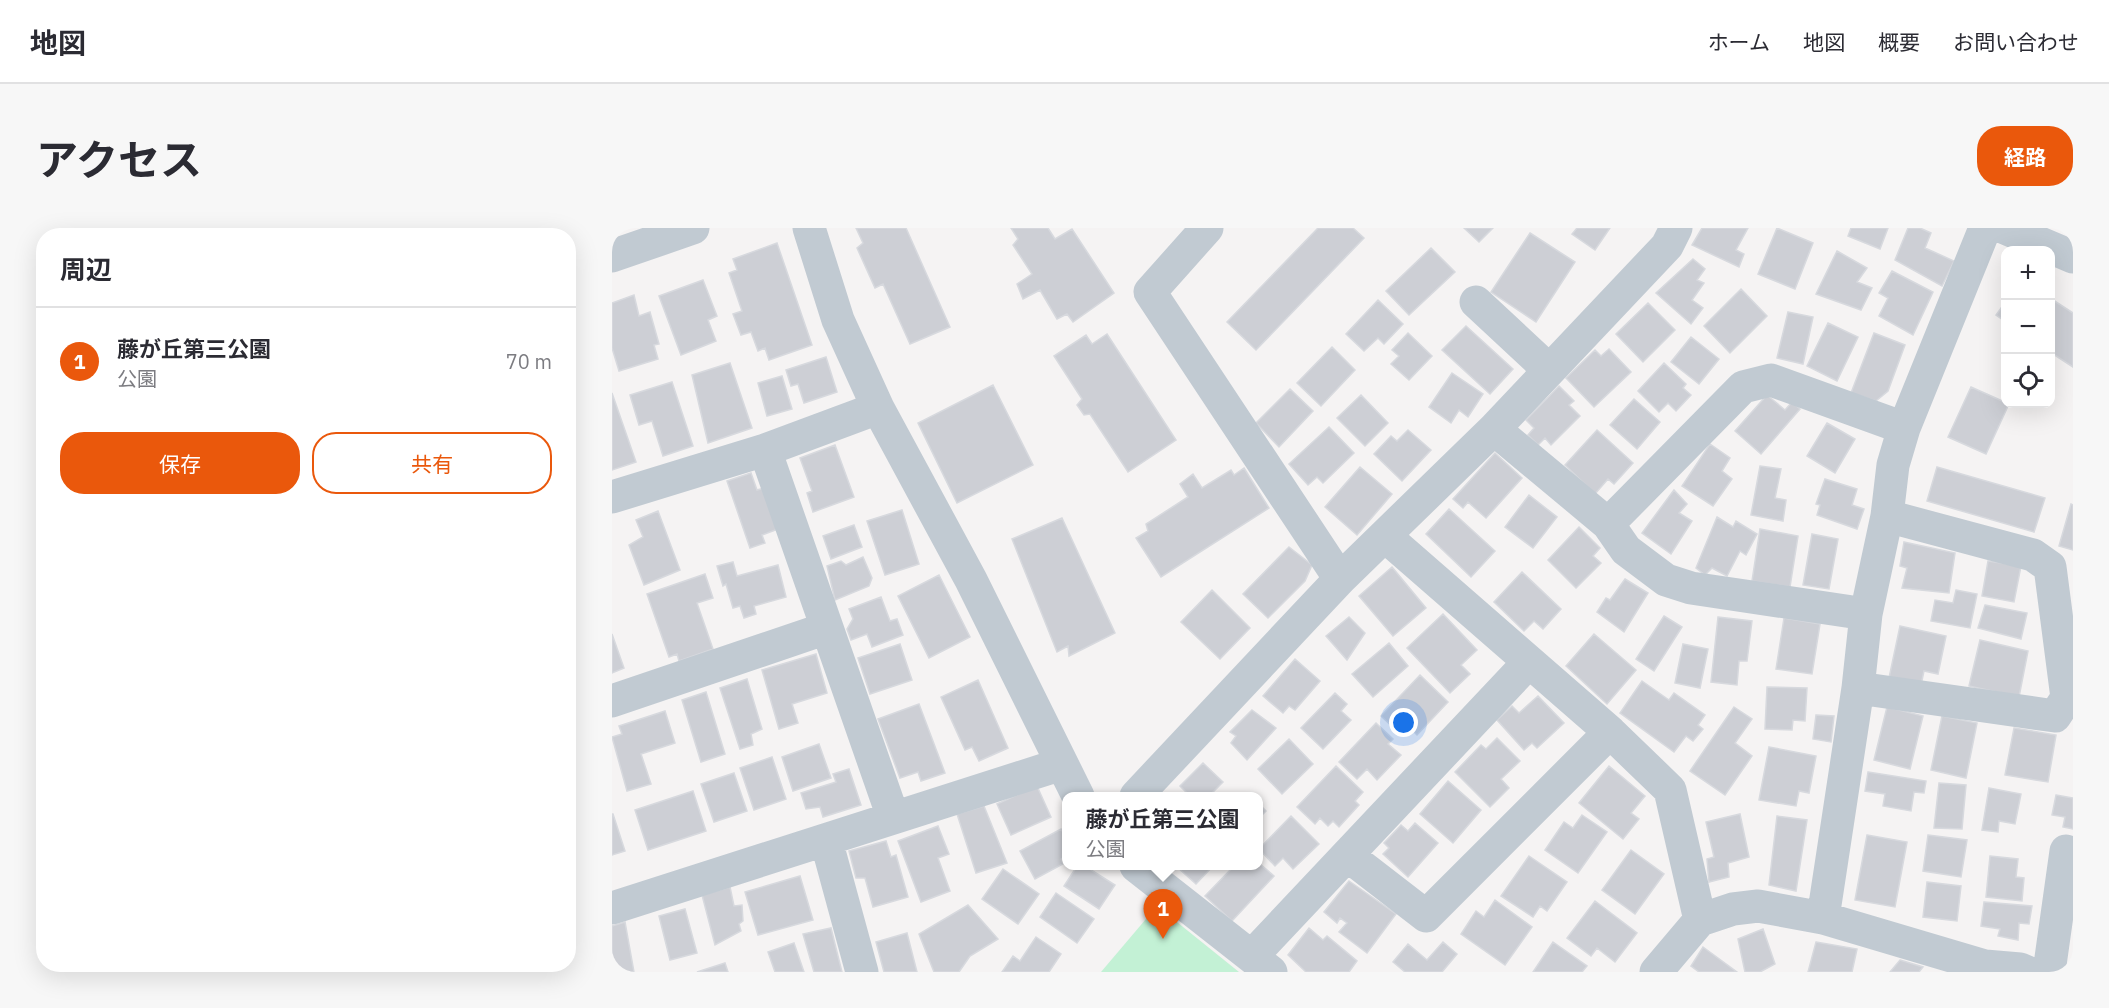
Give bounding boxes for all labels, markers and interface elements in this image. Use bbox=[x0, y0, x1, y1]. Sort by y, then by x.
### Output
text: 地図 bbox=[30, 24, 86, 61]
text: ホーム bbox=[1708, 28, 1770, 56]
text: 地図 bbox=[1803, 28, 1845, 56]
text: 概要 bbox=[1878, 28, 1920, 56]
text: お問い合わせ bbox=[1953, 28, 2079, 56]
button: 経路 bbox=[1977, 126, 2073, 186]
text: アクセス bbox=[36, 132, 202, 187]
map controls bbox=[2001, 246, 2055, 408]
button: + bbox=[2001, 246, 2055, 300]
text: 周辺 bbox=[60, 252, 112, 286]
button: − bbox=[2001, 300, 2055, 354]
text: 藤が丘第三公園 bbox=[117, 334, 271, 363]
text: 1 bbox=[74, 348, 86, 375]
text: 70 m bbox=[506, 348, 552, 375]
button: locate bbox=[2001, 354, 2055, 408]
text: 公園 bbox=[117, 365, 157, 392]
button: 保存 bbox=[60, 432, 300, 494]
button: 共有 bbox=[312, 432, 552, 494]
your location bbox=[1389, 708, 1418, 737]
popup bbox=[1062, 792, 1263, 870]
text: 藤が丘第三公園 bbox=[1085, 804, 1240, 833]
text: 公園 bbox=[1085, 835, 1125, 862]
pin: 1 bbox=[1144, 890, 1182, 939]

